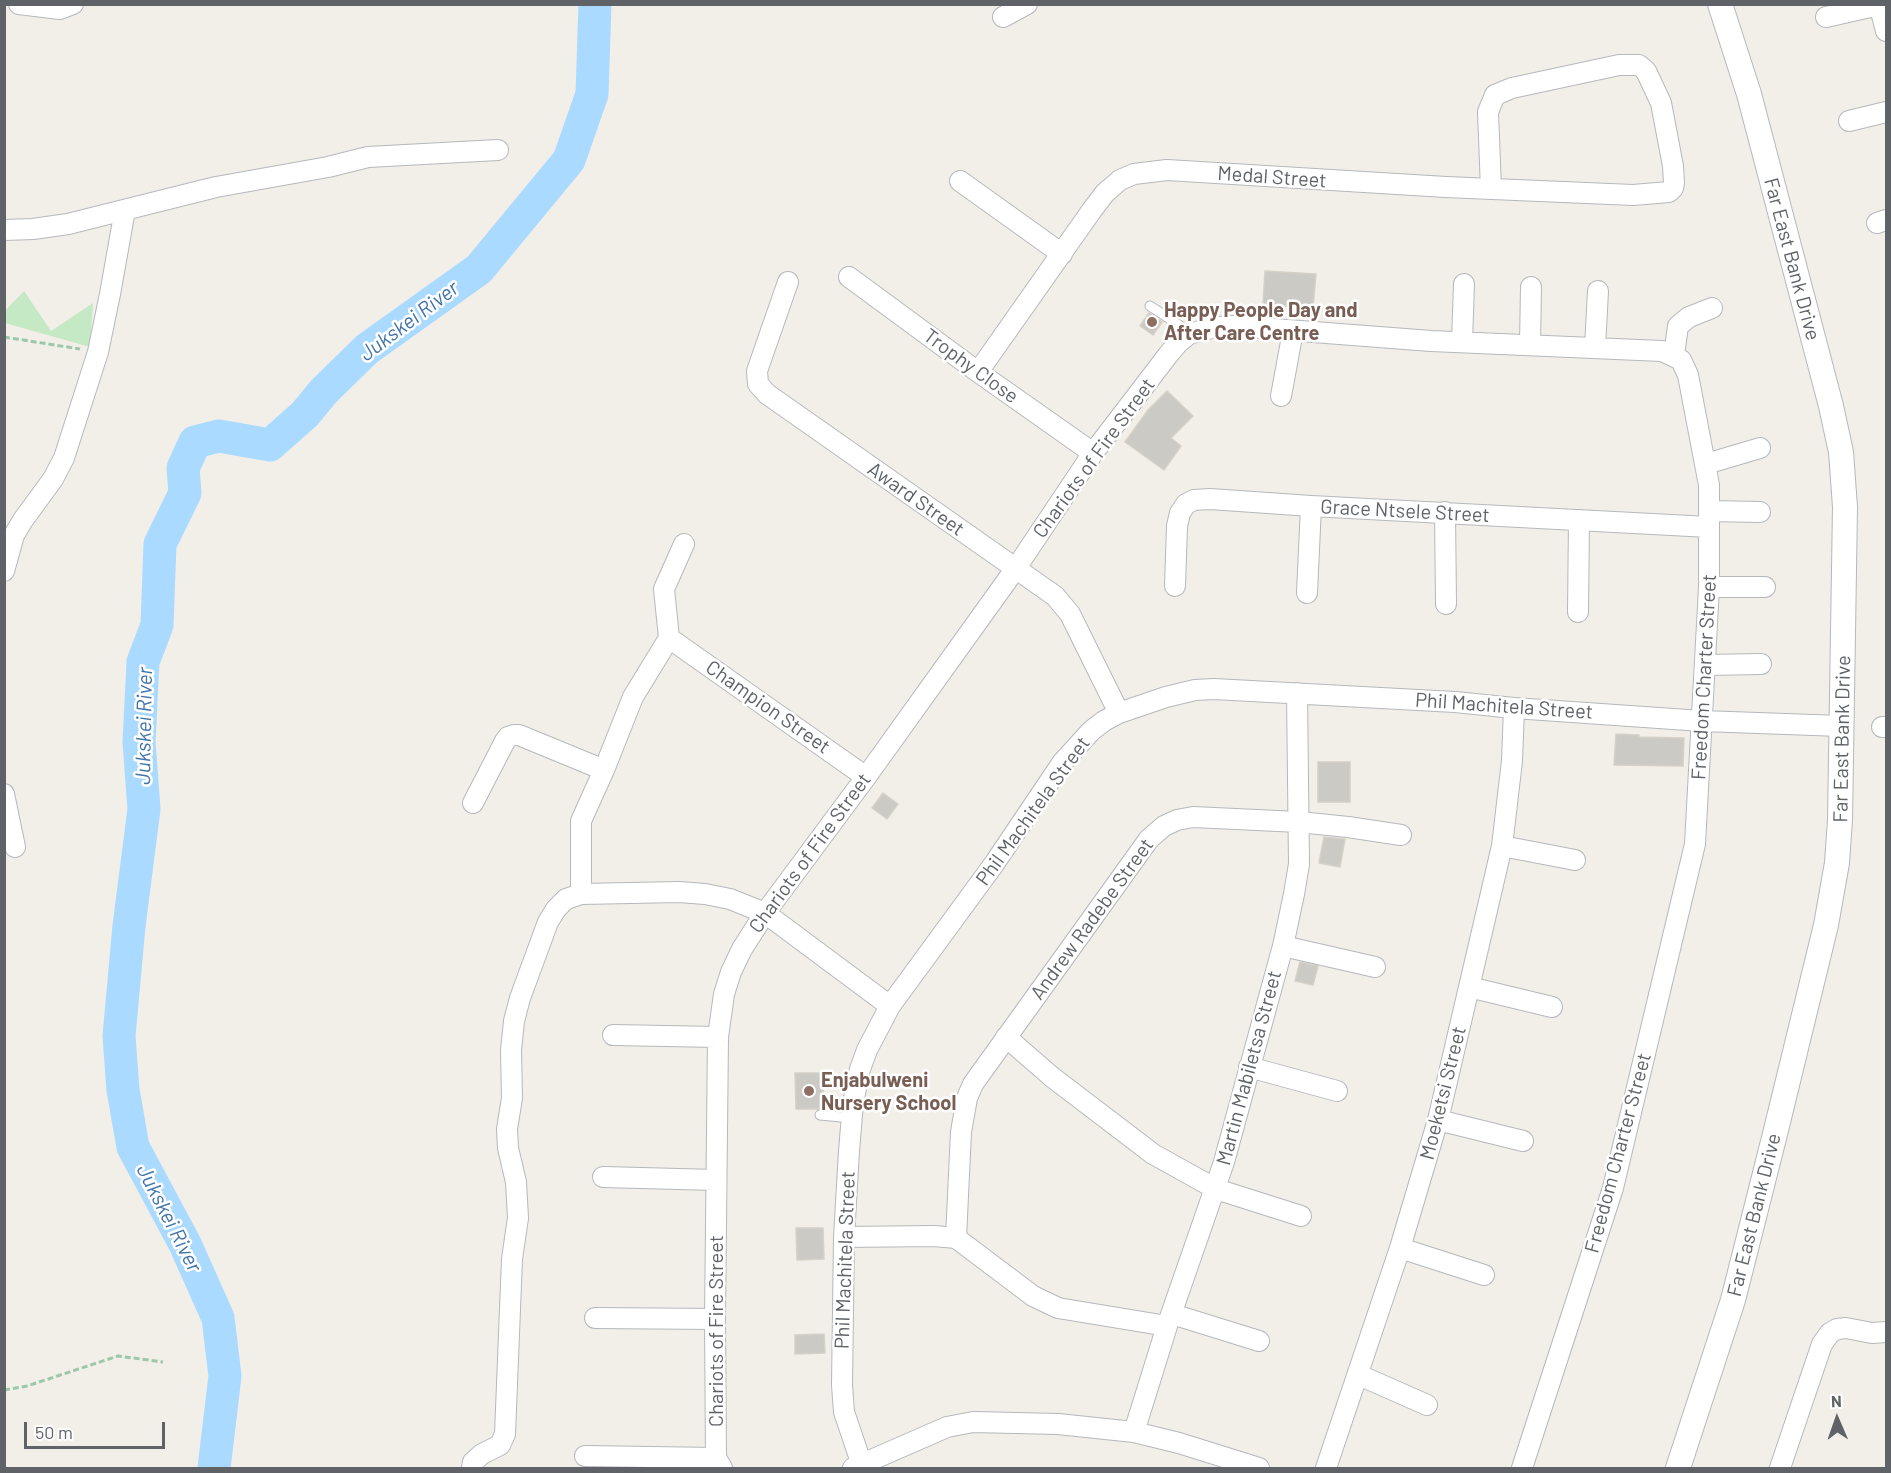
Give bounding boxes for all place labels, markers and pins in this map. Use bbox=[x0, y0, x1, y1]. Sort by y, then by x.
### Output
place label: Happy People Day and After Care Centre bbox=[1164, 298, 1357, 345]
marker: Happy People Day and After Care Centre bbox=[1145, 315, 1159, 329]
place label: Enjabulweni Nursery School bbox=[821, 1068, 956, 1115]
marker: Enjabulweni Nursery School bbox=[802, 1084, 816, 1098]

